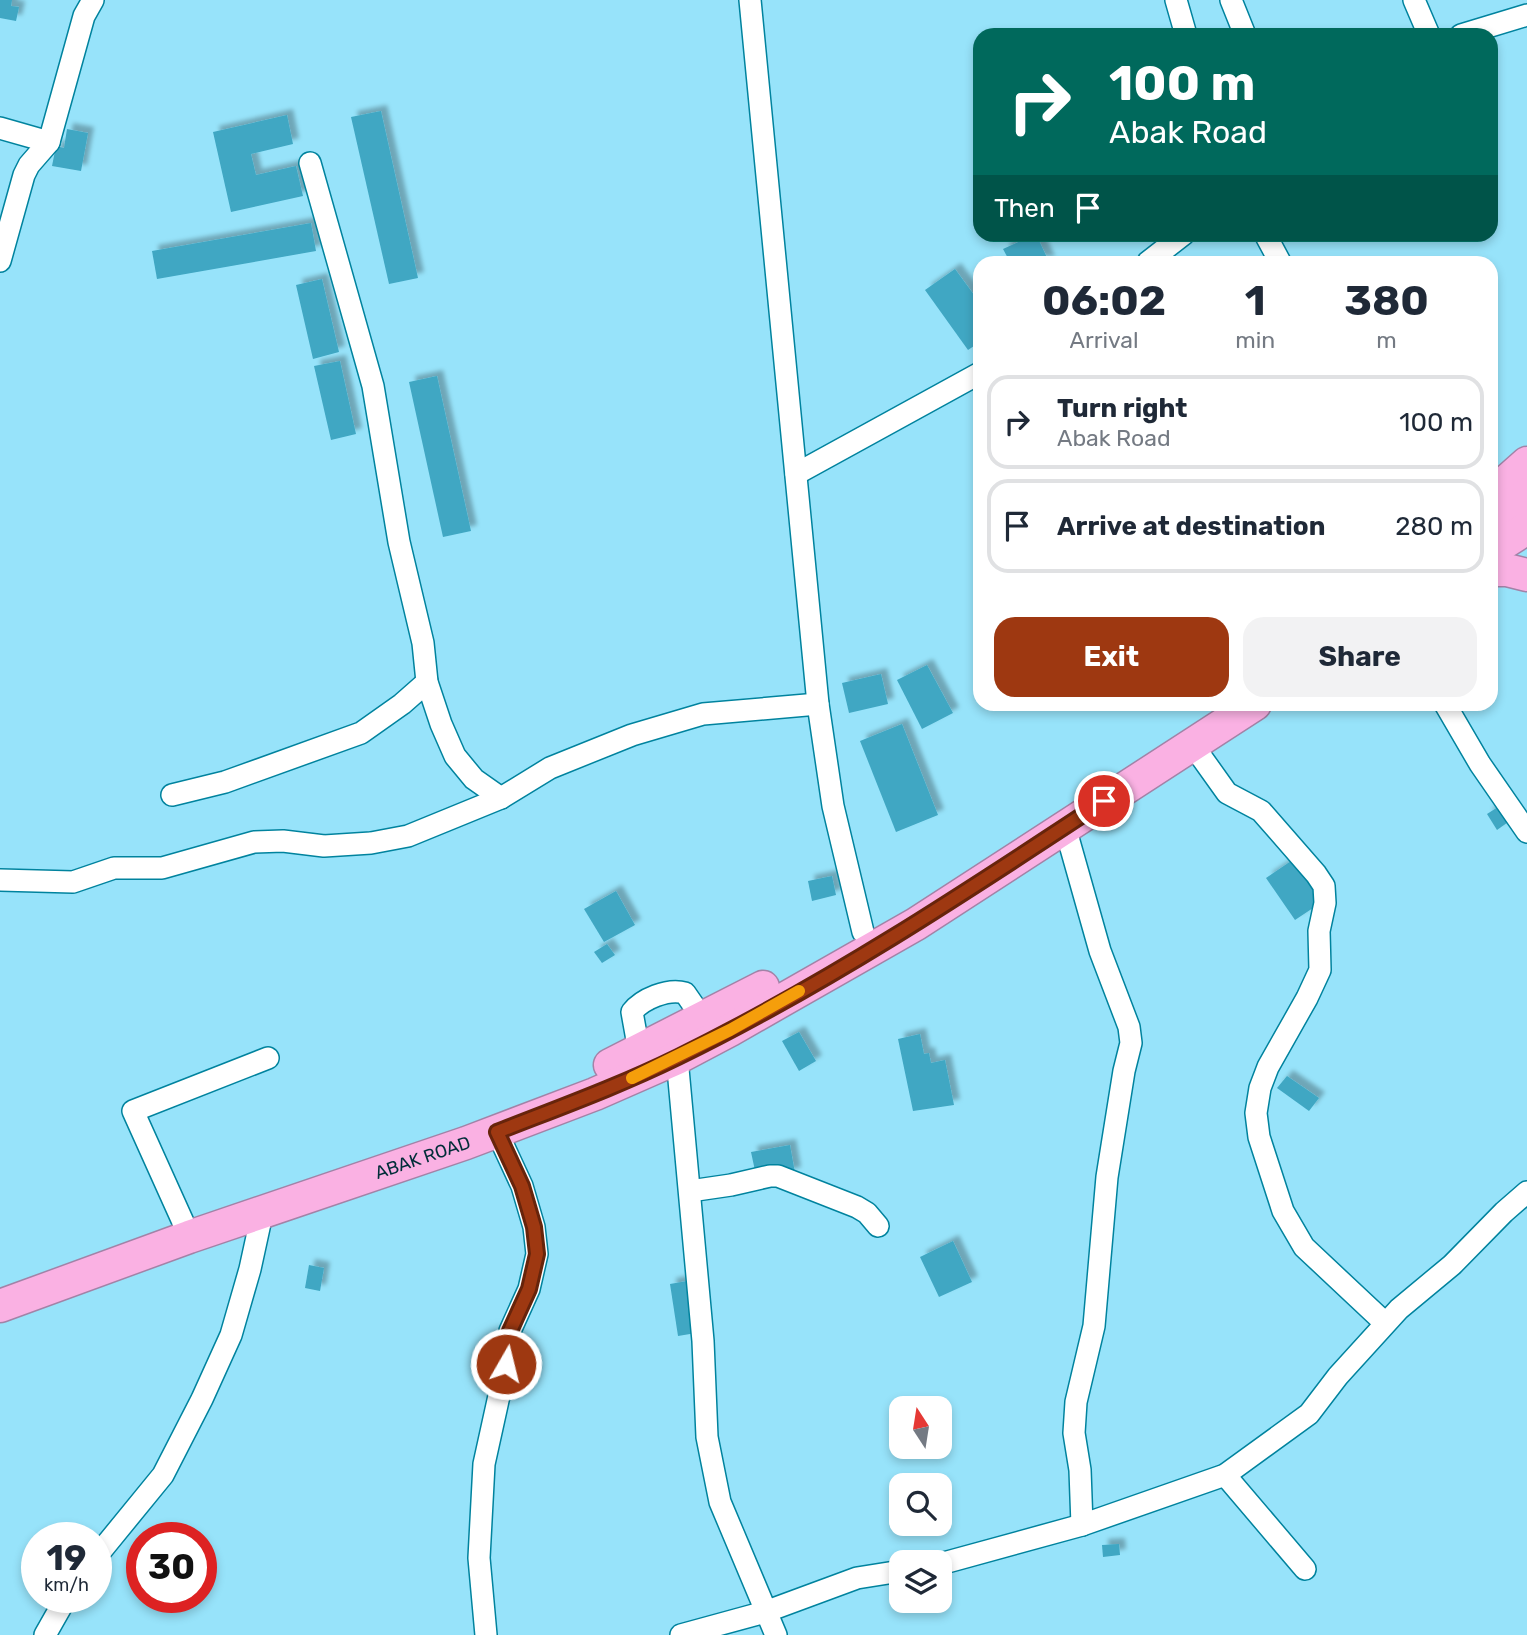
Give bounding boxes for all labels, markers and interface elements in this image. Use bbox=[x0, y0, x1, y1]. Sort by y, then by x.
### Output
text: 100 m bbox=[1109, 54, 1255, 112]
icon: right bbox=[994, 56, 1085, 147]
text: Abak Road bbox=[1109, 113, 1267, 151]
icon: arrive bbox=[1069, 189, 1107, 227]
text: Then bbox=[994, 193, 1055, 224]
text: 06:02 bbox=[1042, 276, 1166, 326]
text: 1 bbox=[1245, 276, 1266, 326]
text: 380 bbox=[1344, 276, 1429, 326]
text: Arrival bbox=[1070, 326, 1139, 354]
text: min bbox=[1235, 326, 1275, 354]
text: m bbox=[1376, 326, 1397, 354]
text: Turn right bbox=[1057, 393, 1187, 424]
icon: right bbox=[998, 403, 1036, 441]
text: 100 m bbox=[1399, 407, 1473, 438]
text: Abak Road bbox=[1057, 424, 1171, 452]
icon: arrive bbox=[998, 507, 1036, 545]
text: Arrive at destination bbox=[1057, 511, 1325, 542]
text: 280 m bbox=[1395, 511, 1473, 542]
button: Exit bbox=[994, 617, 1229, 697]
button: Share bbox=[1243, 617, 1477, 697]
pin bbox=[1074, 771, 1134, 831]
icon: arrive bbox=[1085, 782, 1123, 820]
street label: ABAK ROAD bbox=[372, 1131, 473, 1184]
position arrow bbox=[469, 1327, 543, 1401]
north arrow bbox=[889, 1396, 952, 1460]
map controls bbox=[889, 1396, 952, 1613]
button: search bbox=[889, 1473, 952, 1536]
speed limit sign: 30 bbox=[126, 1522, 217, 1613]
text: 19 bbox=[47, 1537, 86, 1579]
button: layers bbox=[889, 1550, 952, 1613]
text: km/h bbox=[44, 1574, 89, 1596]

